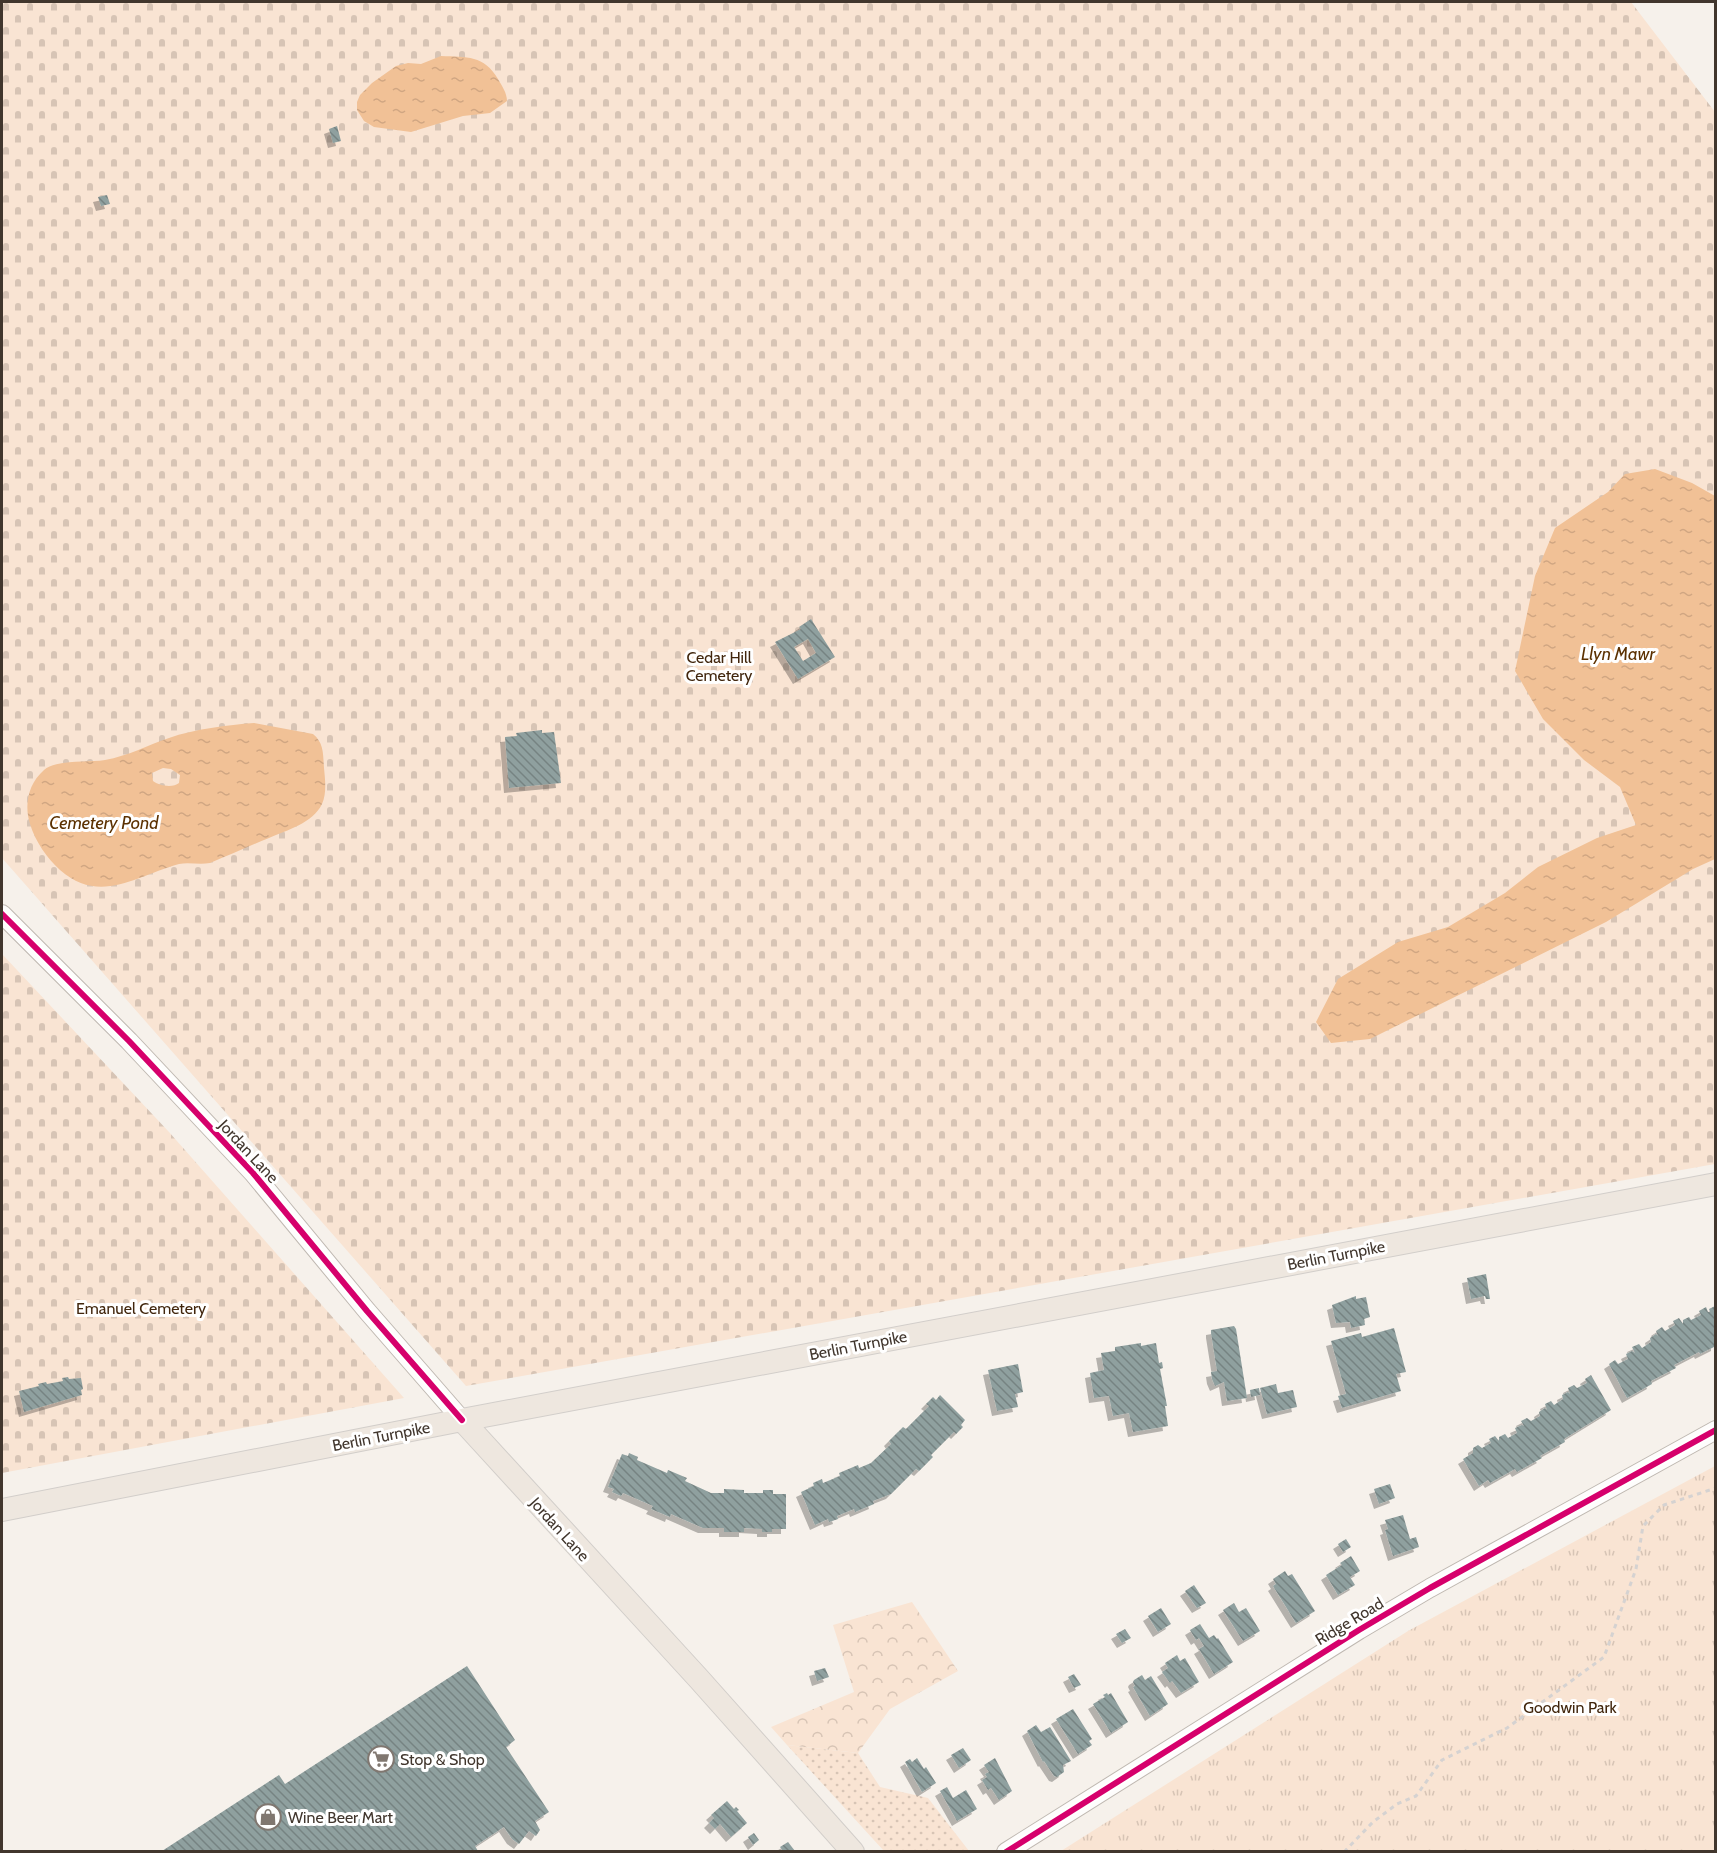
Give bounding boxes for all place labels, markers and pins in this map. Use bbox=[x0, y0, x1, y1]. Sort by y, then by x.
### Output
supermarket icon: Stop & Shop bbox=[366, 1744, 396, 1774]
place label: Stop & Shop bbox=[400, 1750, 485, 1769]
shop icon: Wine Beer Mart bbox=[253, 1802, 283, 1832]
place label: Wine Beer Mart bbox=[288, 1808, 393, 1827]

